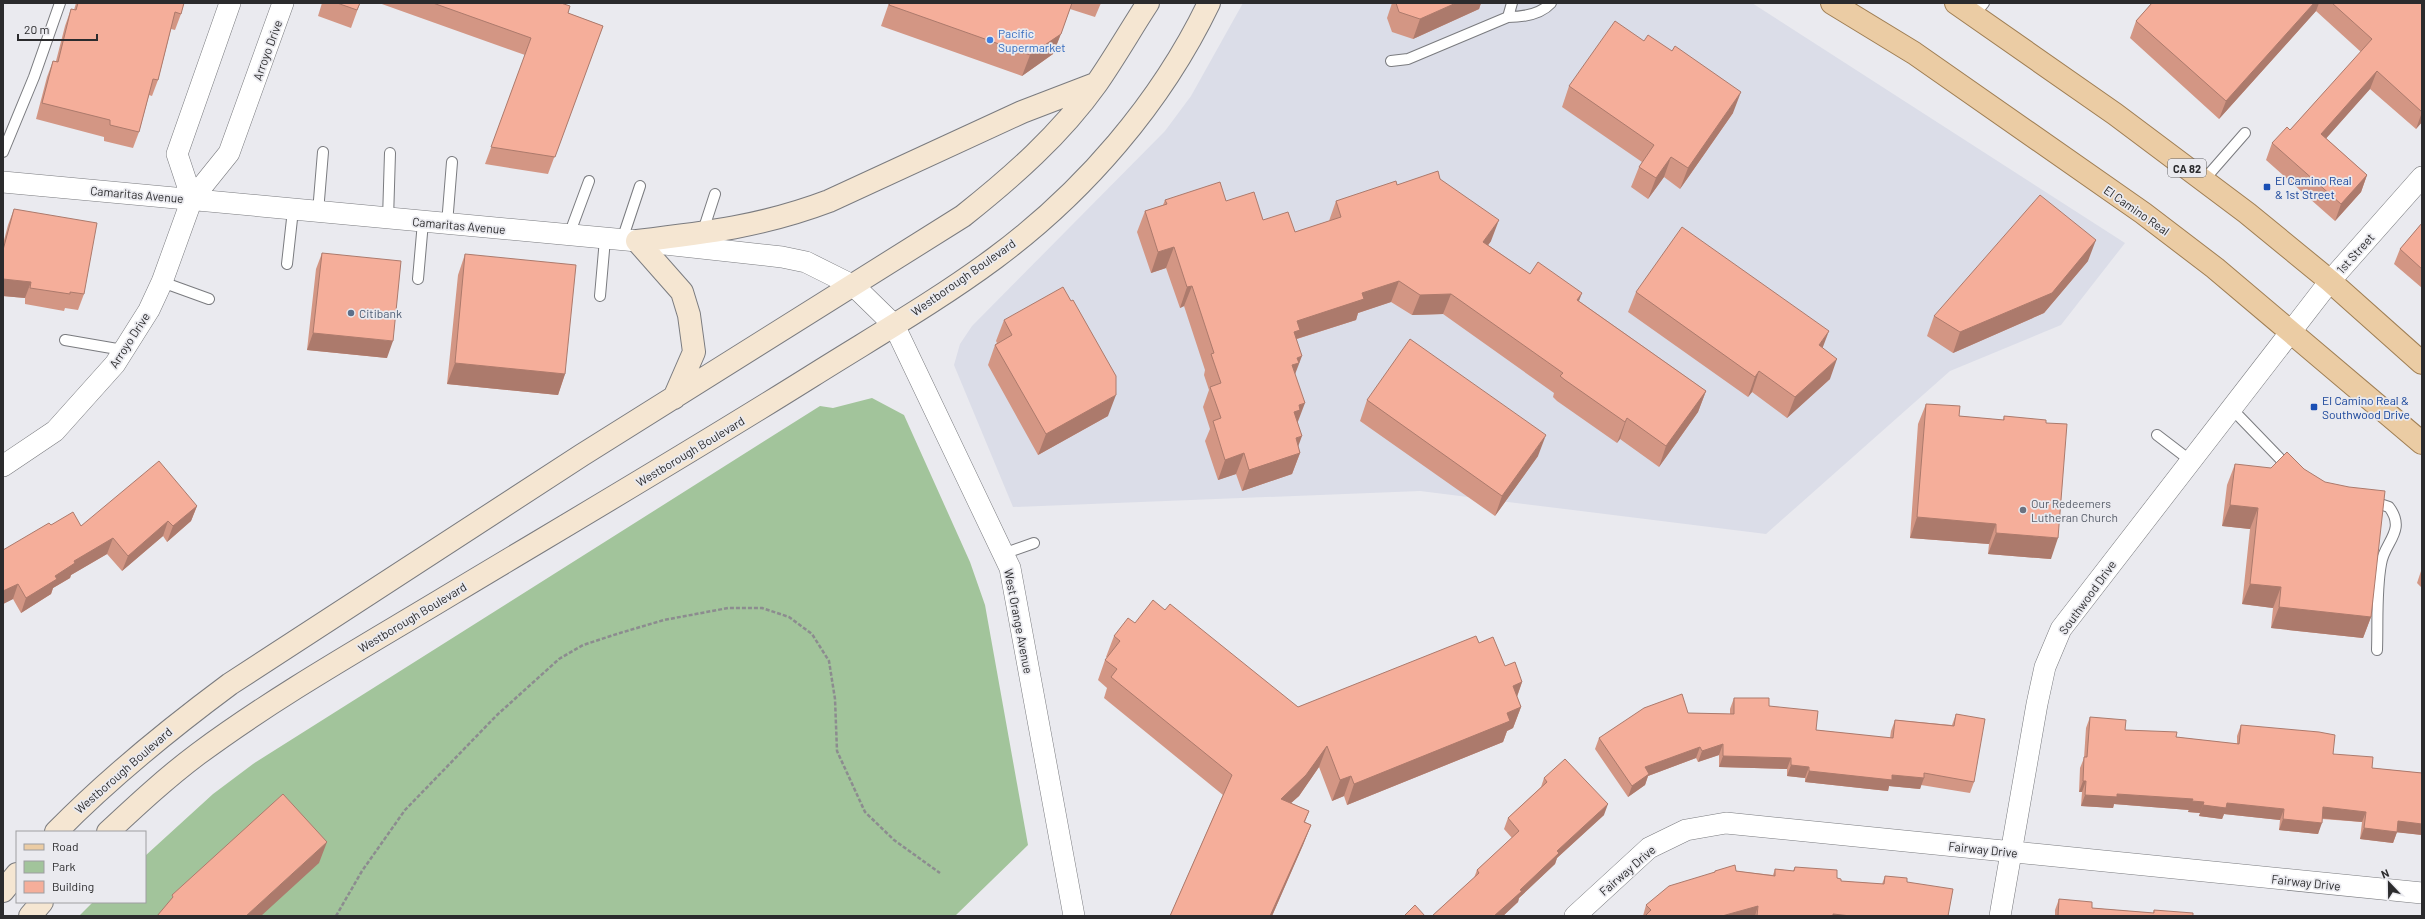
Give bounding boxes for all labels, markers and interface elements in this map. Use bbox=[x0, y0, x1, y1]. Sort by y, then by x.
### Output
scale bar bbox=[18, 16, 97, 42]
street label: Arroyo Drive bbox=[250, 18, 284, 82]
text: 20 m bbox=[24, 22, 50, 36]
place label: Pacific Supermarket bbox=[998, 26, 1066, 54]
marker: Pacific Supermarket bbox=[985, 35, 995, 45]
road number: CA 82 bbox=[2168, 159, 2206, 177]
place label: El Camino Real & 1st Street bbox=[2275, 173, 2352, 201]
street label: El Camino Real bbox=[2102, 182, 2172, 238]
marker: El Camino Real & 1st Street bbox=[2262, 182, 2272, 192]
street label: Camaritas Avenue bbox=[90, 183, 184, 205]
street label: Camaritas Avenue bbox=[412, 214, 506, 236]
street label: 1st Street bbox=[2333, 230, 2377, 276]
street label: Westborough Boulevard bbox=[908, 236, 1018, 318]
place label: Citibank bbox=[359, 306, 402, 320]
marker: Citibank bbox=[346, 308, 356, 318]
street label: Arroyo Drive bbox=[106, 310, 152, 370]
place label: El Camino Real & Southwood Drive bbox=[2322, 393, 2410, 421]
marker: El Camino Real & Southwood Drive bbox=[2309, 402, 2319, 412]
street label: Westborough Boulevard bbox=[633, 413, 747, 489]
place label: Our Redeemers Lutheran Church bbox=[2031, 496, 2118, 524]
marker: Our Redeemers Lutheran Church bbox=[2018, 505, 2028, 515]
street label: Southwood Drive bbox=[2055, 557, 2119, 637]
street label: West Orange Avenue bbox=[1002, 567, 1036, 675]
street label: Westborough Boulevard bbox=[355, 579, 469, 655]
street label: Westborough Boulevard bbox=[72, 724, 174, 816]
legend bbox=[16, 831, 146, 903]
street label: Fairway Drive bbox=[1948, 838, 2018, 860]
text: Road bbox=[52, 839, 79, 853]
street label: Fairway Drive bbox=[1596, 842, 1658, 898]
text: Park bbox=[52, 859, 76, 873]
north arrow bbox=[2369, 863, 2409, 903]
text: N bbox=[2379, 866, 2391, 881]
street label: Fairway Drive bbox=[2271, 871, 2341, 893]
text: Building bbox=[52, 879, 94, 893]

